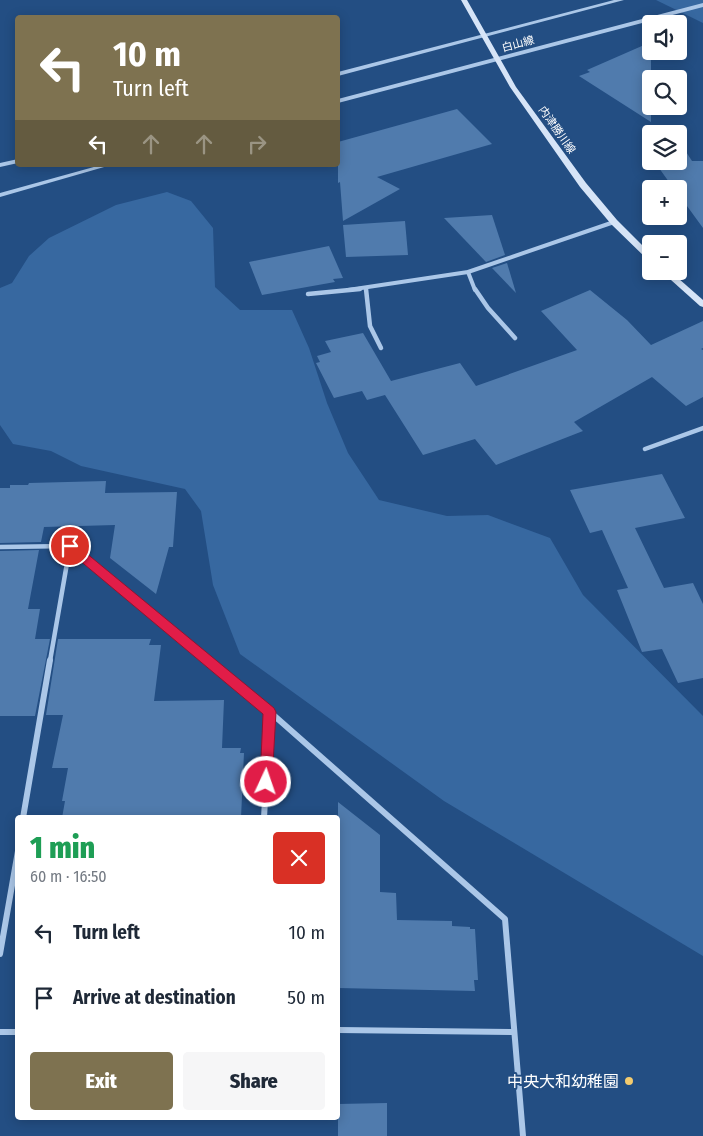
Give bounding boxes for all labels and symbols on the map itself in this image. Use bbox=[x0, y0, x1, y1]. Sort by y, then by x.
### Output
street label: 白山線 bbox=[500, 33, 536, 55]
street label: 内津勝川線 bbox=[536, 104, 578, 156]
pin bbox=[49, 525, 91, 567]
position arrow bbox=[239, 755, 291, 807]
place label: 中央大和幼稚園 bbox=[507, 1072, 619, 1091]
marker: 中央大和幼稚園 bbox=[623, 1075, 635, 1087]

